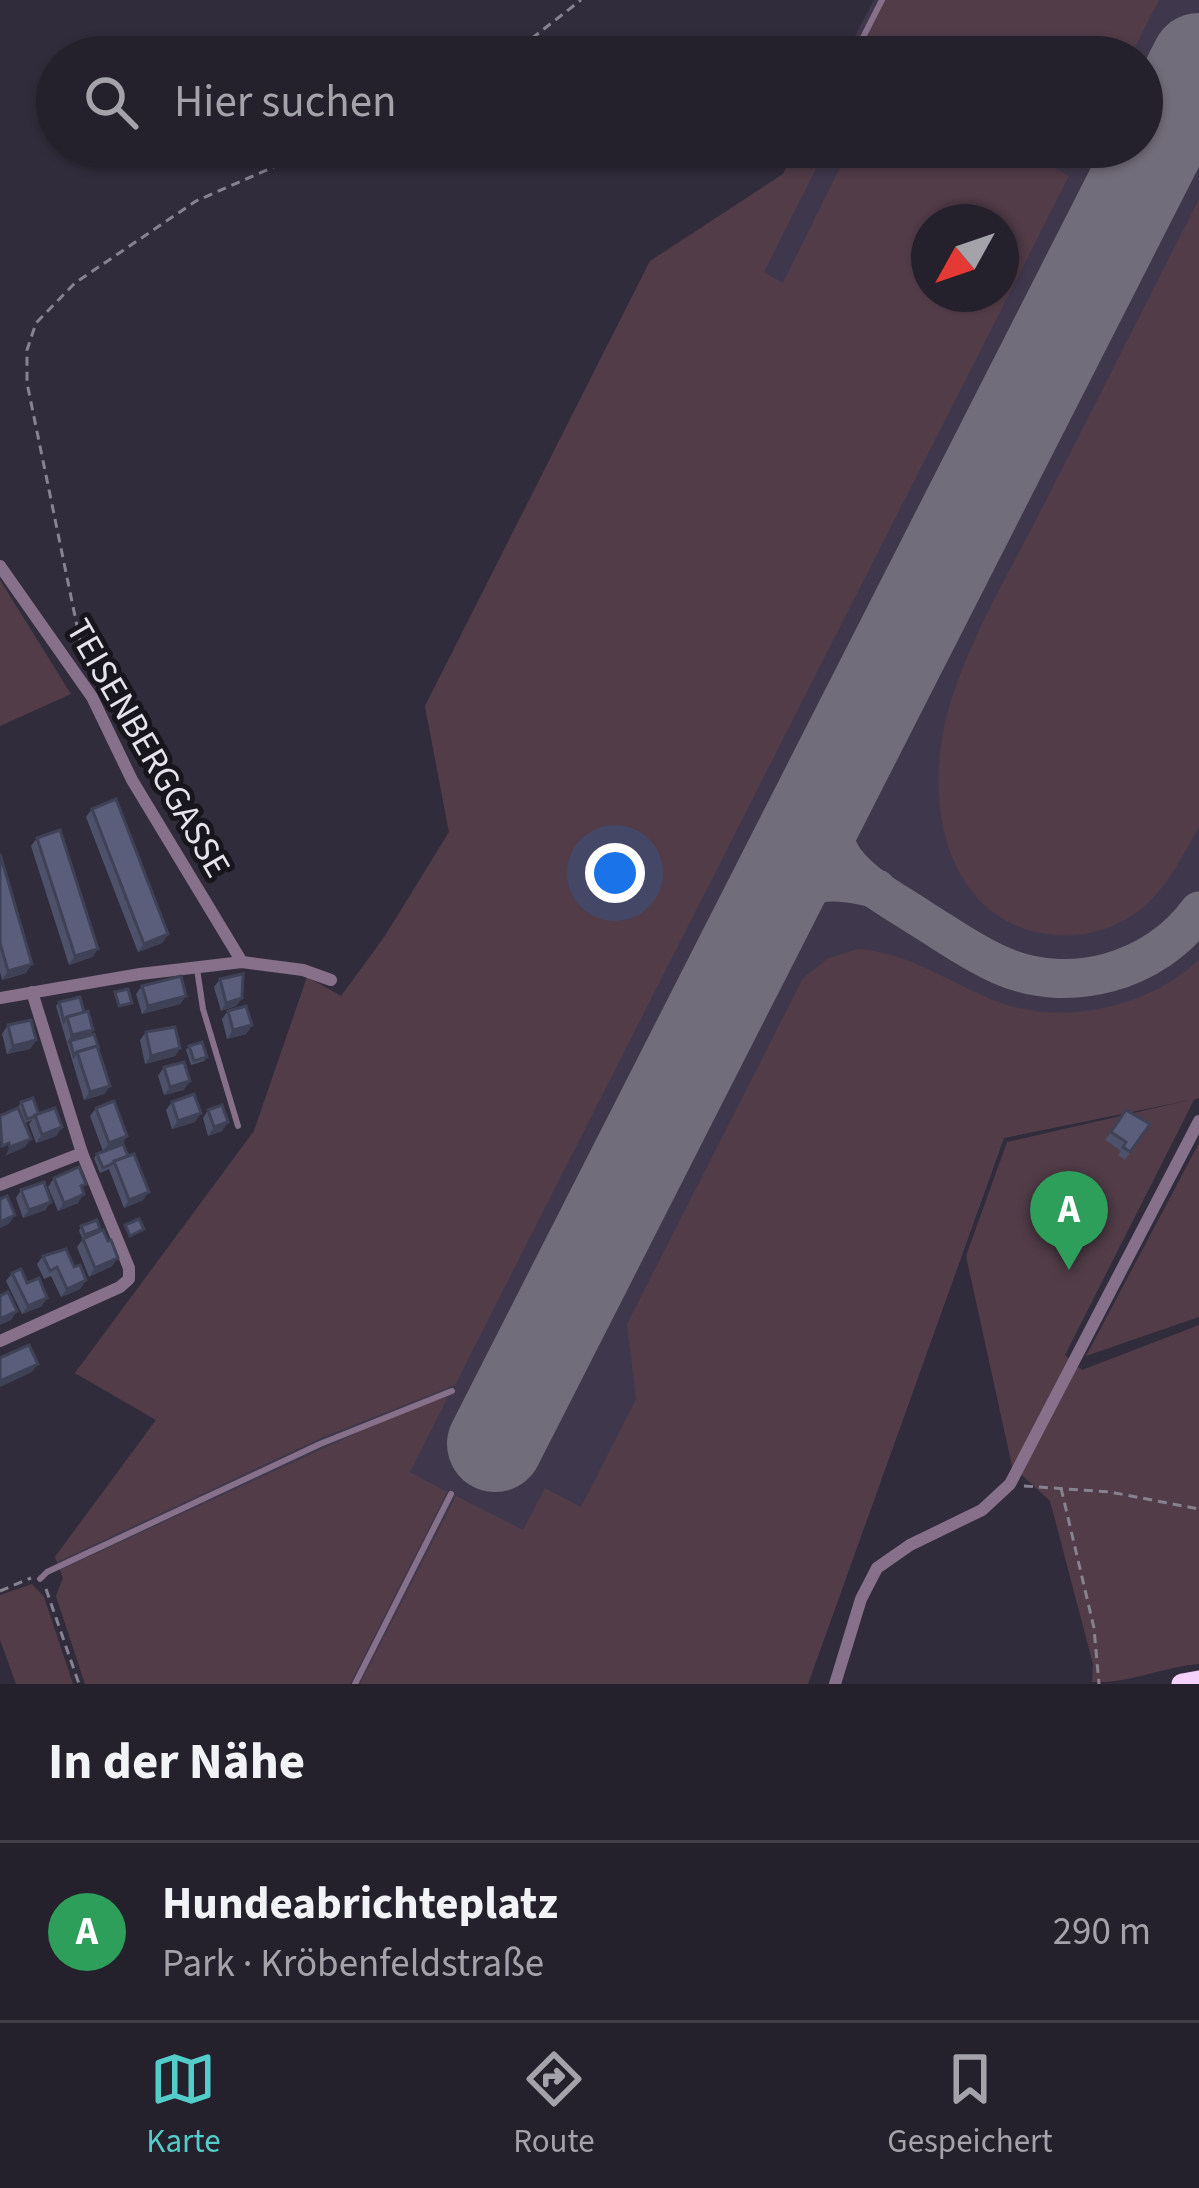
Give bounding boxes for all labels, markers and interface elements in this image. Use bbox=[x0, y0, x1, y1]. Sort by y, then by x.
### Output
search box bbox=[36, 36, 1163, 168]
icon: search bbox=[78, 69, 144, 135]
text: Hier suchen bbox=[174, 70, 397, 134]
north arrow bbox=[911, 204, 1019, 312]
street label: TEISENBERGGASSE bbox=[53, 609, 243, 887]
your location bbox=[585, 843, 645, 903]
pin: A bbox=[1030, 1171, 1108, 1270]
text: In der Nähe bbox=[48, 1726, 305, 1798]
text: Hundeabrichteplatz bbox=[162, 1872, 558, 1936]
text: A bbox=[76, 1904, 98, 1960]
text: 290 m bbox=[1053, 1904, 1151, 1960]
text: Park · Kröbenfeldstraße bbox=[162, 1936, 544, 1992]
tab: Karte bbox=[146, 2046, 221, 2165]
tab: Route bbox=[513, 2046, 595, 2165]
tab: Gespeichert bbox=[887, 2046, 1053, 2165]

